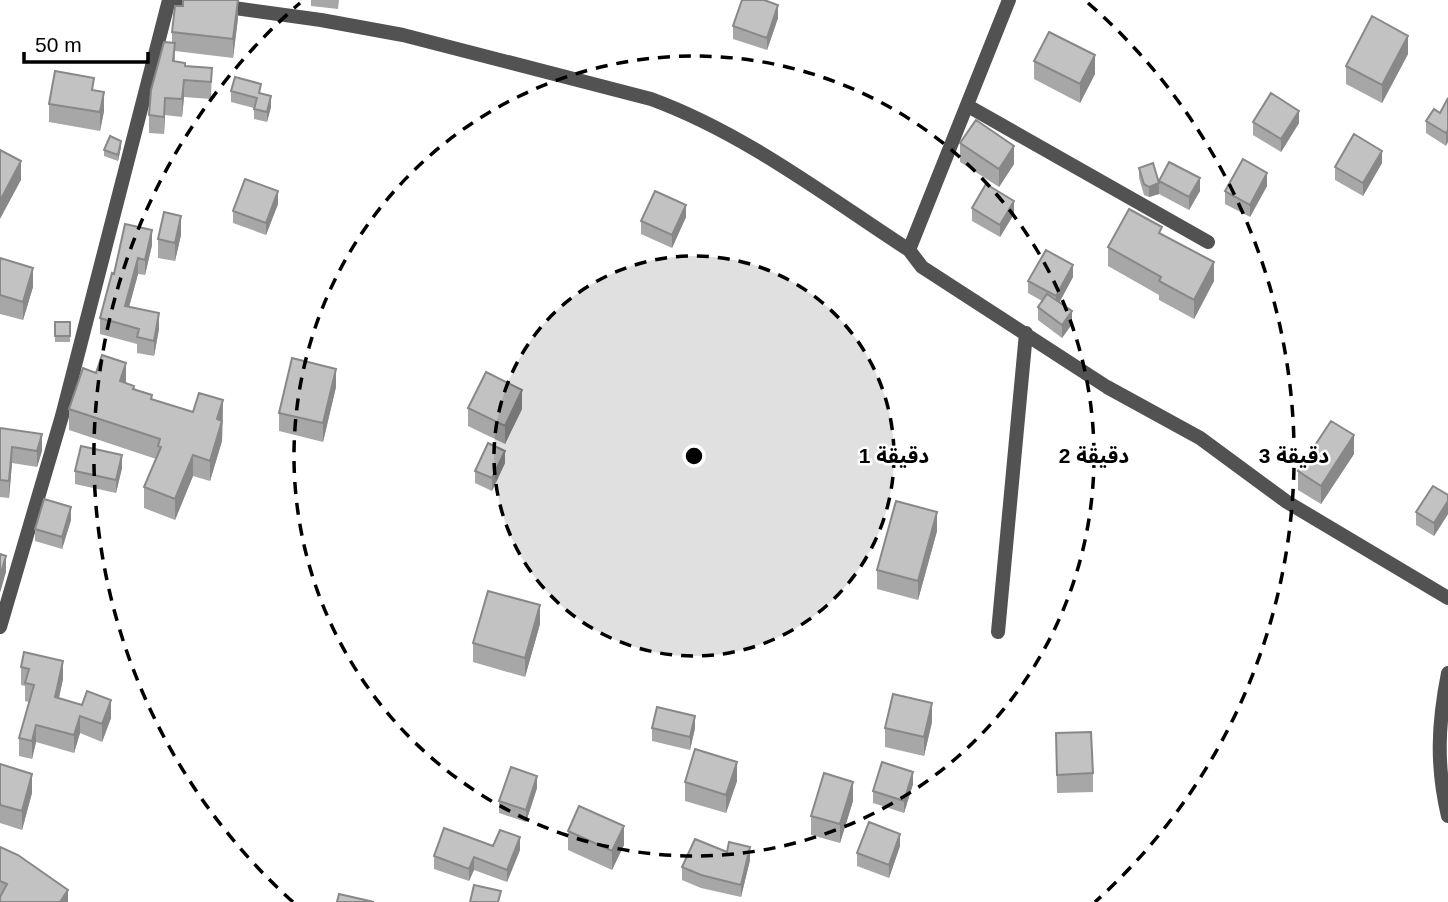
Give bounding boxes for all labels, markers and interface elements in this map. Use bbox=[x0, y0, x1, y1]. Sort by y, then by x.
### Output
scale bar bbox=[24, 21, 149, 65]
text: 50 m bbox=[35, 33, 82, 56]
centre of rings bbox=[682, 444, 706, 468]
text: 1 دقيقة bbox=[859, 444, 929, 468]
text: 2 دقيقة bbox=[1059, 444, 1129, 468]
text: 3 دقيقة bbox=[1259, 444, 1329, 468]

